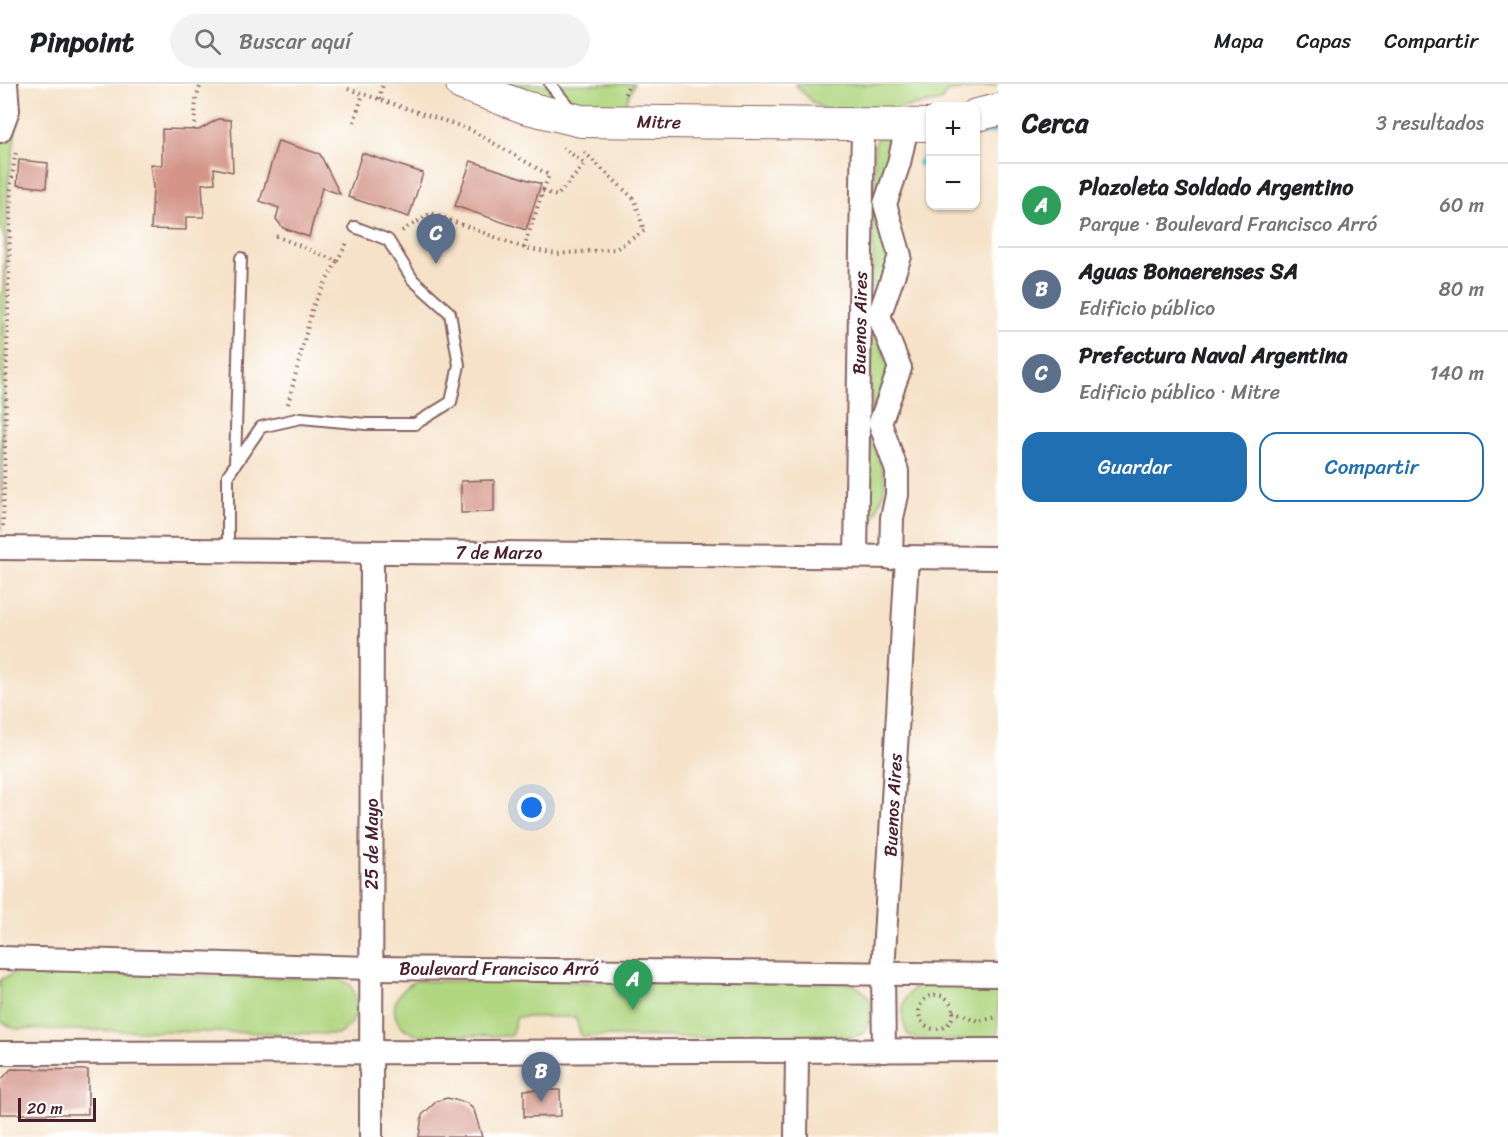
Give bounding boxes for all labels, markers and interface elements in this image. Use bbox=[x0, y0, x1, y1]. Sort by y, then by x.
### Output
search box bbox=[170, 14, 590, 68]
text: Pinpoint bbox=[30, 17, 134, 66]
text: Buscar aquí bbox=[239, 22, 351, 61]
text: Mapa bbox=[1214, 22, 1263, 60]
text: Capas bbox=[1296, 22, 1351, 60]
text: Compartir bbox=[1384, 22, 1478, 60]
icon: search bbox=[191, 25, 224, 58]
text: Cerca bbox=[1022, 100, 1088, 146]
map controls bbox=[926, 102, 980, 210]
button: + bbox=[926, 102, 980, 156]
street label: Mitre bbox=[637, 106, 681, 138]
text: 3 resultados bbox=[1376, 106, 1484, 141]
button: − bbox=[926, 156, 980, 210]
text: Plazoleta Soldado Argentino bbox=[1079, 168, 1353, 207]
text: A bbox=[1035, 188, 1048, 223]
text: 60 m bbox=[1439, 188, 1484, 223]
text: Parque · Boulevard Francisco Arró bbox=[1079, 207, 1377, 242]
pin: C bbox=[416, 214, 456, 264]
text: Aguas Bonaerenses SA bbox=[1079, 252, 1298, 291]
street label: Buenos Aires bbox=[843, 270, 877, 375]
text: B bbox=[1035, 272, 1048, 307]
text: 80 m bbox=[1439, 272, 1484, 307]
text: Edificio público bbox=[1079, 291, 1215, 326]
text: Prefectura Naval Argentina bbox=[1079, 336, 1348, 375]
text: C bbox=[1035, 356, 1048, 391]
text: 140 m bbox=[1430, 356, 1484, 391]
text: Edificio público · Mitre bbox=[1079, 375, 1280, 410]
button: Guardar bbox=[1022, 432, 1247, 502]
button: Compartir bbox=[1259, 432, 1484, 502]
street label: 7 de Marzo bbox=[456, 537, 543, 569]
street label: Buenos Aires bbox=[874, 752, 912, 858]
your location bbox=[517, 793, 546, 822]
street label: 25 de Mayo bbox=[356, 798, 388, 890]
street label: Boulevard Francisco Arró bbox=[399, 953, 600, 985]
pin: A bbox=[614, 960, 652, 1010]
pin: B bbox=[522, 1052, 560, 1102]
text: 20 m bbox=[27, 1094, 63, 1123]
scale bar bbox=[18, 1095, 96, 1122]

